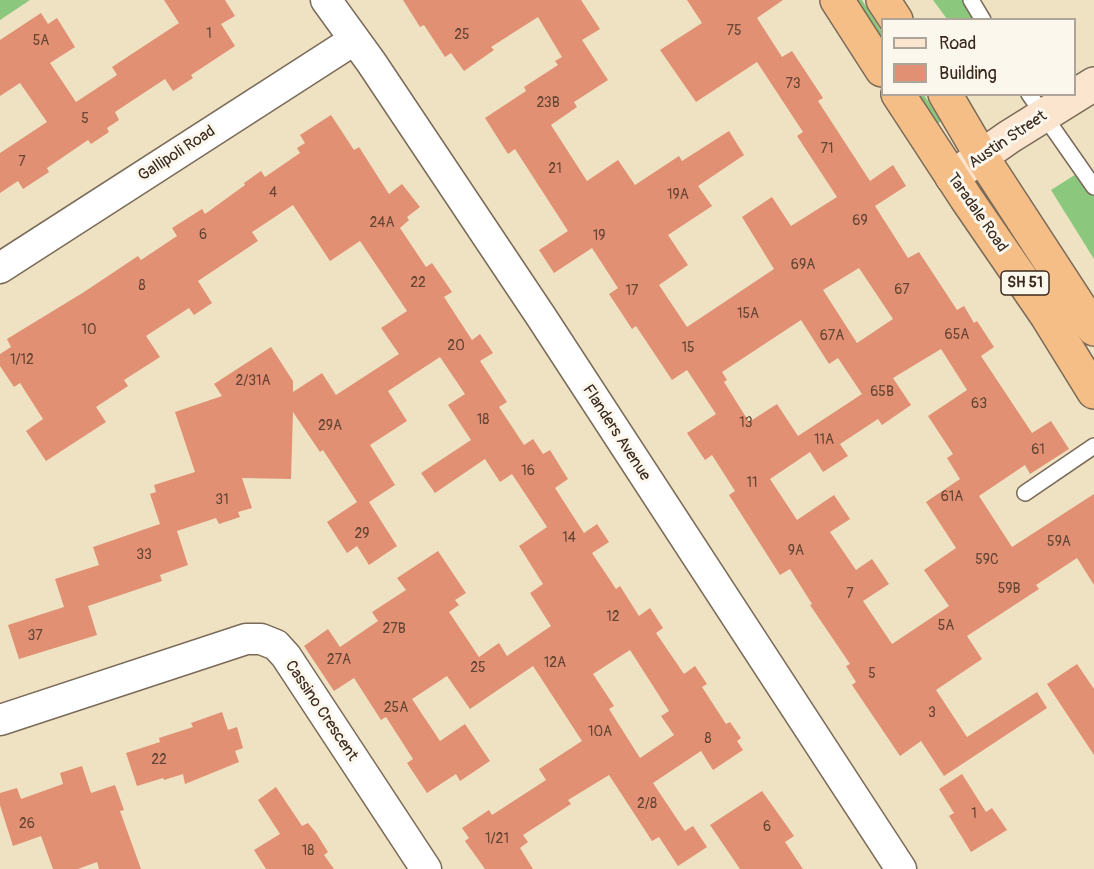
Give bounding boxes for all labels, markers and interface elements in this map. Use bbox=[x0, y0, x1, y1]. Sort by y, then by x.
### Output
legend bbox=[881, 18, 1076, 96]
house number: 75 bbox=[727, 23, 741, 39]
house number: 1 bbox=[206, 26, 212, 42]
house number: 25 bbox=[454, 27, 470, 43]
text: Road bbox=[939, 32, 976, 55]
house number: 5A bbox=[33, 33, 49, 49]
text: Building bbox=[939, 62, 997, 85]
house number: 73 bbox=[785, 76, 801, 92]
house number: 23B bbox=[536, 95, 560, 111]
street label: Austin Street bbox=[965, 107, 1051, 173]
house number: 5 bbox=[81, 111, 89, 127]
street label: Gallipoli Road bbox=[135, 122, 219, 186]
house number: 71 bbox=[821, 141, 833, 157]
house number: 7 bbox=[18, 154, 26, 170]
house number: 21 bbox=[548, 161, 562, 177]
street label: Taradale Road bbox=[943, 170, 1011, 256]
house number: 4 bbox=[269, 185, 277, 201]
house number: 19A bbox=[667, 187, 689, 203]
house number: 69 bbox=[852, 213, 868, 229]
house number: 24A bbox=[369, 215, 395, 231]
house number: 6 bbox=[199, 227, 207, 243]
house number: 19 bbox=[593, 228, 605, 244]
house number: 69A bbox=[791, 257, 815, 273]
road number: SH 51 bbox=[1001, 271, 1049, 295]
house number: 22 bbox=[410, 275, 426, 291]
house number: 8 bbox=[138, 278, 146, 294]
house number: 67 bbox=[894, 282, 910, 298]
house number: 17 bbox=[626, 283, 638, 299]
house number: 15A bbox=[737, 306, 759, 322]
house number: 10 bbox=[81, 322, 97, 338]
house number: 65A bbox=[945, 327, 969, 343]
house number: 67A bbox=[820, 328, 844, 344]
house number: 20 bbox=[447, 338, 465, 354]
house number: 15 bbox=[681, 340, 695, 356]
house number: 1/12 bbox=[10, 352, 34, 368]
house number: 2/31A bbox=[235, 373, 271, 389]
street label: Flanders Avenue bbox=[578, 381, 654, 485]
house number: 65B bbox=[870, 384, 894, 400]
house number: 63 bbox=[971, 396, 987, 412]
house number: 18 bbox=[477, 412, 489, 428]
house number: 13 bbox=[739, 415, 753, 431]
house number: 29A bbox=[318, 418, 342, 434]
house number: 11A bbox=[814, 432, 834, 448]
house number: 61 bbox=[1031, 442, 1045, 458]
house number: 16 bbox=[521, 463, 535, 479]
house number: 11 bbox=[747, 475, 757, 491]
house number: 61A bbox=[941, 489, 963, 505]
house number: 31 bbox=[215, 492, 229, 508]
house number: 29 bbox=[354, 526, 370, 542]
house number: 14 bbox=[562, 530, 576, 546]
house number: 59A bbox=[1047, 534, 1071, 550]
house number: 9A bbox=[788, 543, 804, 559]
house number: 33 bbox=[136, 547, 152, 563]
house number: 59C bbox=[975, 552, 999, 568]
house number: 59B bbox=[998, 581, 1020, 597]
house number: 7 bbox=[846, 586, 854, 602]
house number: 12 bbox=[606, 609, 620, 625]
house number: 5A bbox=[938, 618, 954, 634]
house number: 27B bbox=[382, 621, 406, 637]
house number: 37 bbox=[27, 628, 43, 644]
house number: 27A bbox=[327, 652, 351, 668]
house number: 12A bbox=[544, 655, 566, 671]
street label: Cassino Crescent bbox=[280, 657, 362, 765]
house number: 25 bbox=[470, 660, 486, 676]
house number: 5 bbox=[868, 666, 876, 682]
house number: 25A bbox=[384, 700, 408, 716]
house number: 3 bbox=[928, 705, 936, 721]
house number: 10A bbox=[588, 724, 612, 740]
house number: 8 bbox=[704, 731, 712, 747]
house number: 22 bbox=[151, 752, 167, 768]
house number: 2/8 bbox=[637, 796, 657, 812]
house number: 1 bbox=[971, 806, 977, 822]
house number: 26 bbox=[19, 816, 35, 832]
house number: 6 bbox=[763, 819, 771, 835]
house number: 1/21 bbox=[485, 831, 509, 847]
house number: 18 bbox=[302, 843, 314, 859]

